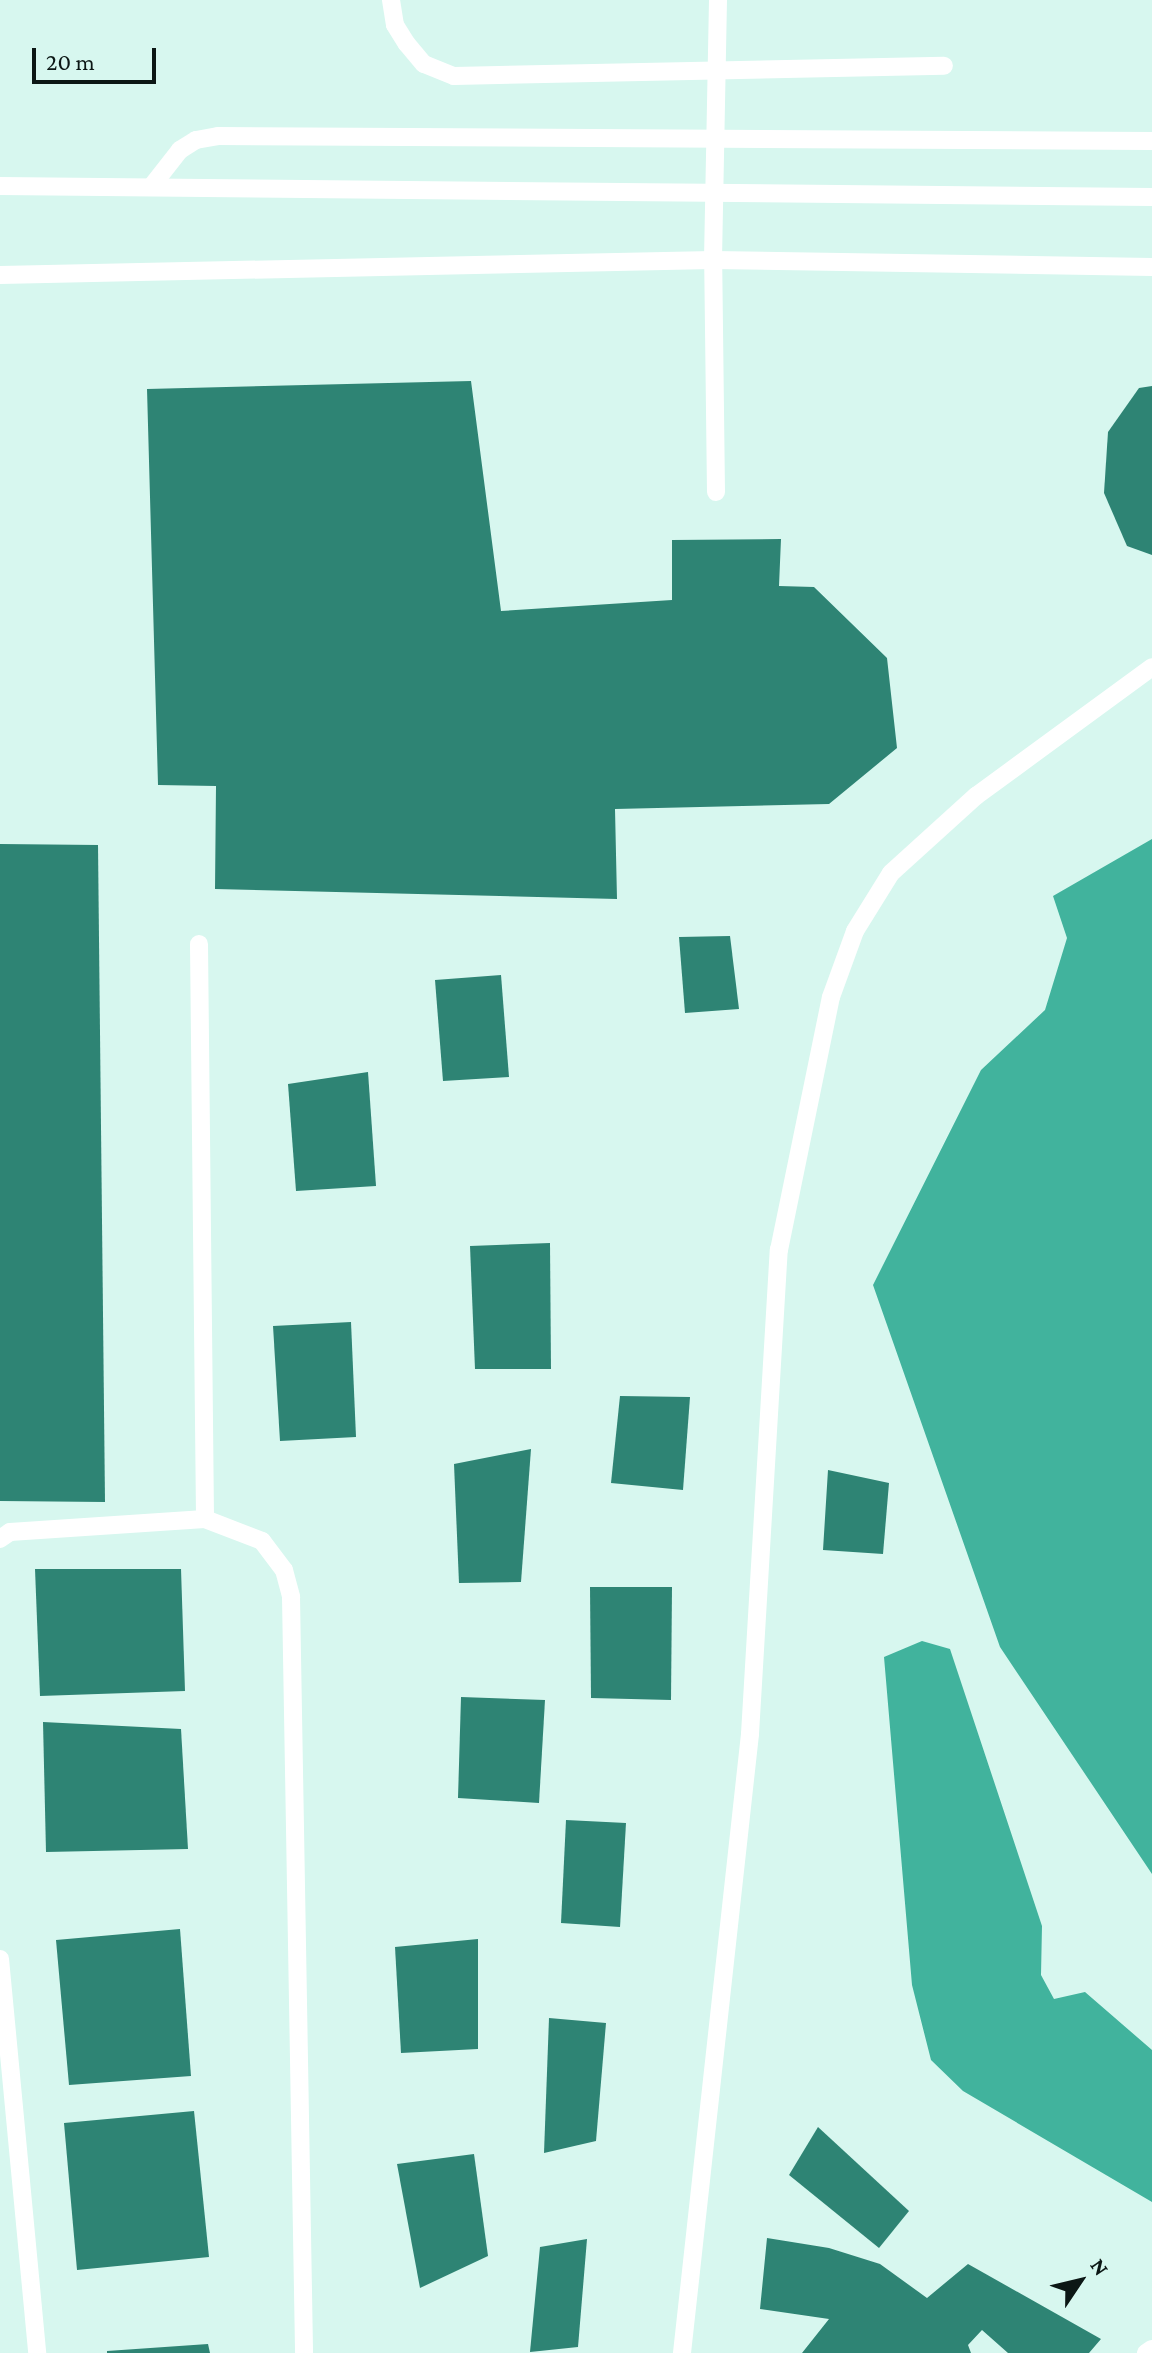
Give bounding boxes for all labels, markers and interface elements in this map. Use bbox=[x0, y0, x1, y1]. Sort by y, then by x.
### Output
scale bar bbox=[36, 32, 160, 82]
text: 20 m bbox=[46, 48, 95, 75]
north arrow bbox=[1040, 2241, 1120, 2321]
text: N bbox=[1086, 2254, 1115, 2280]

